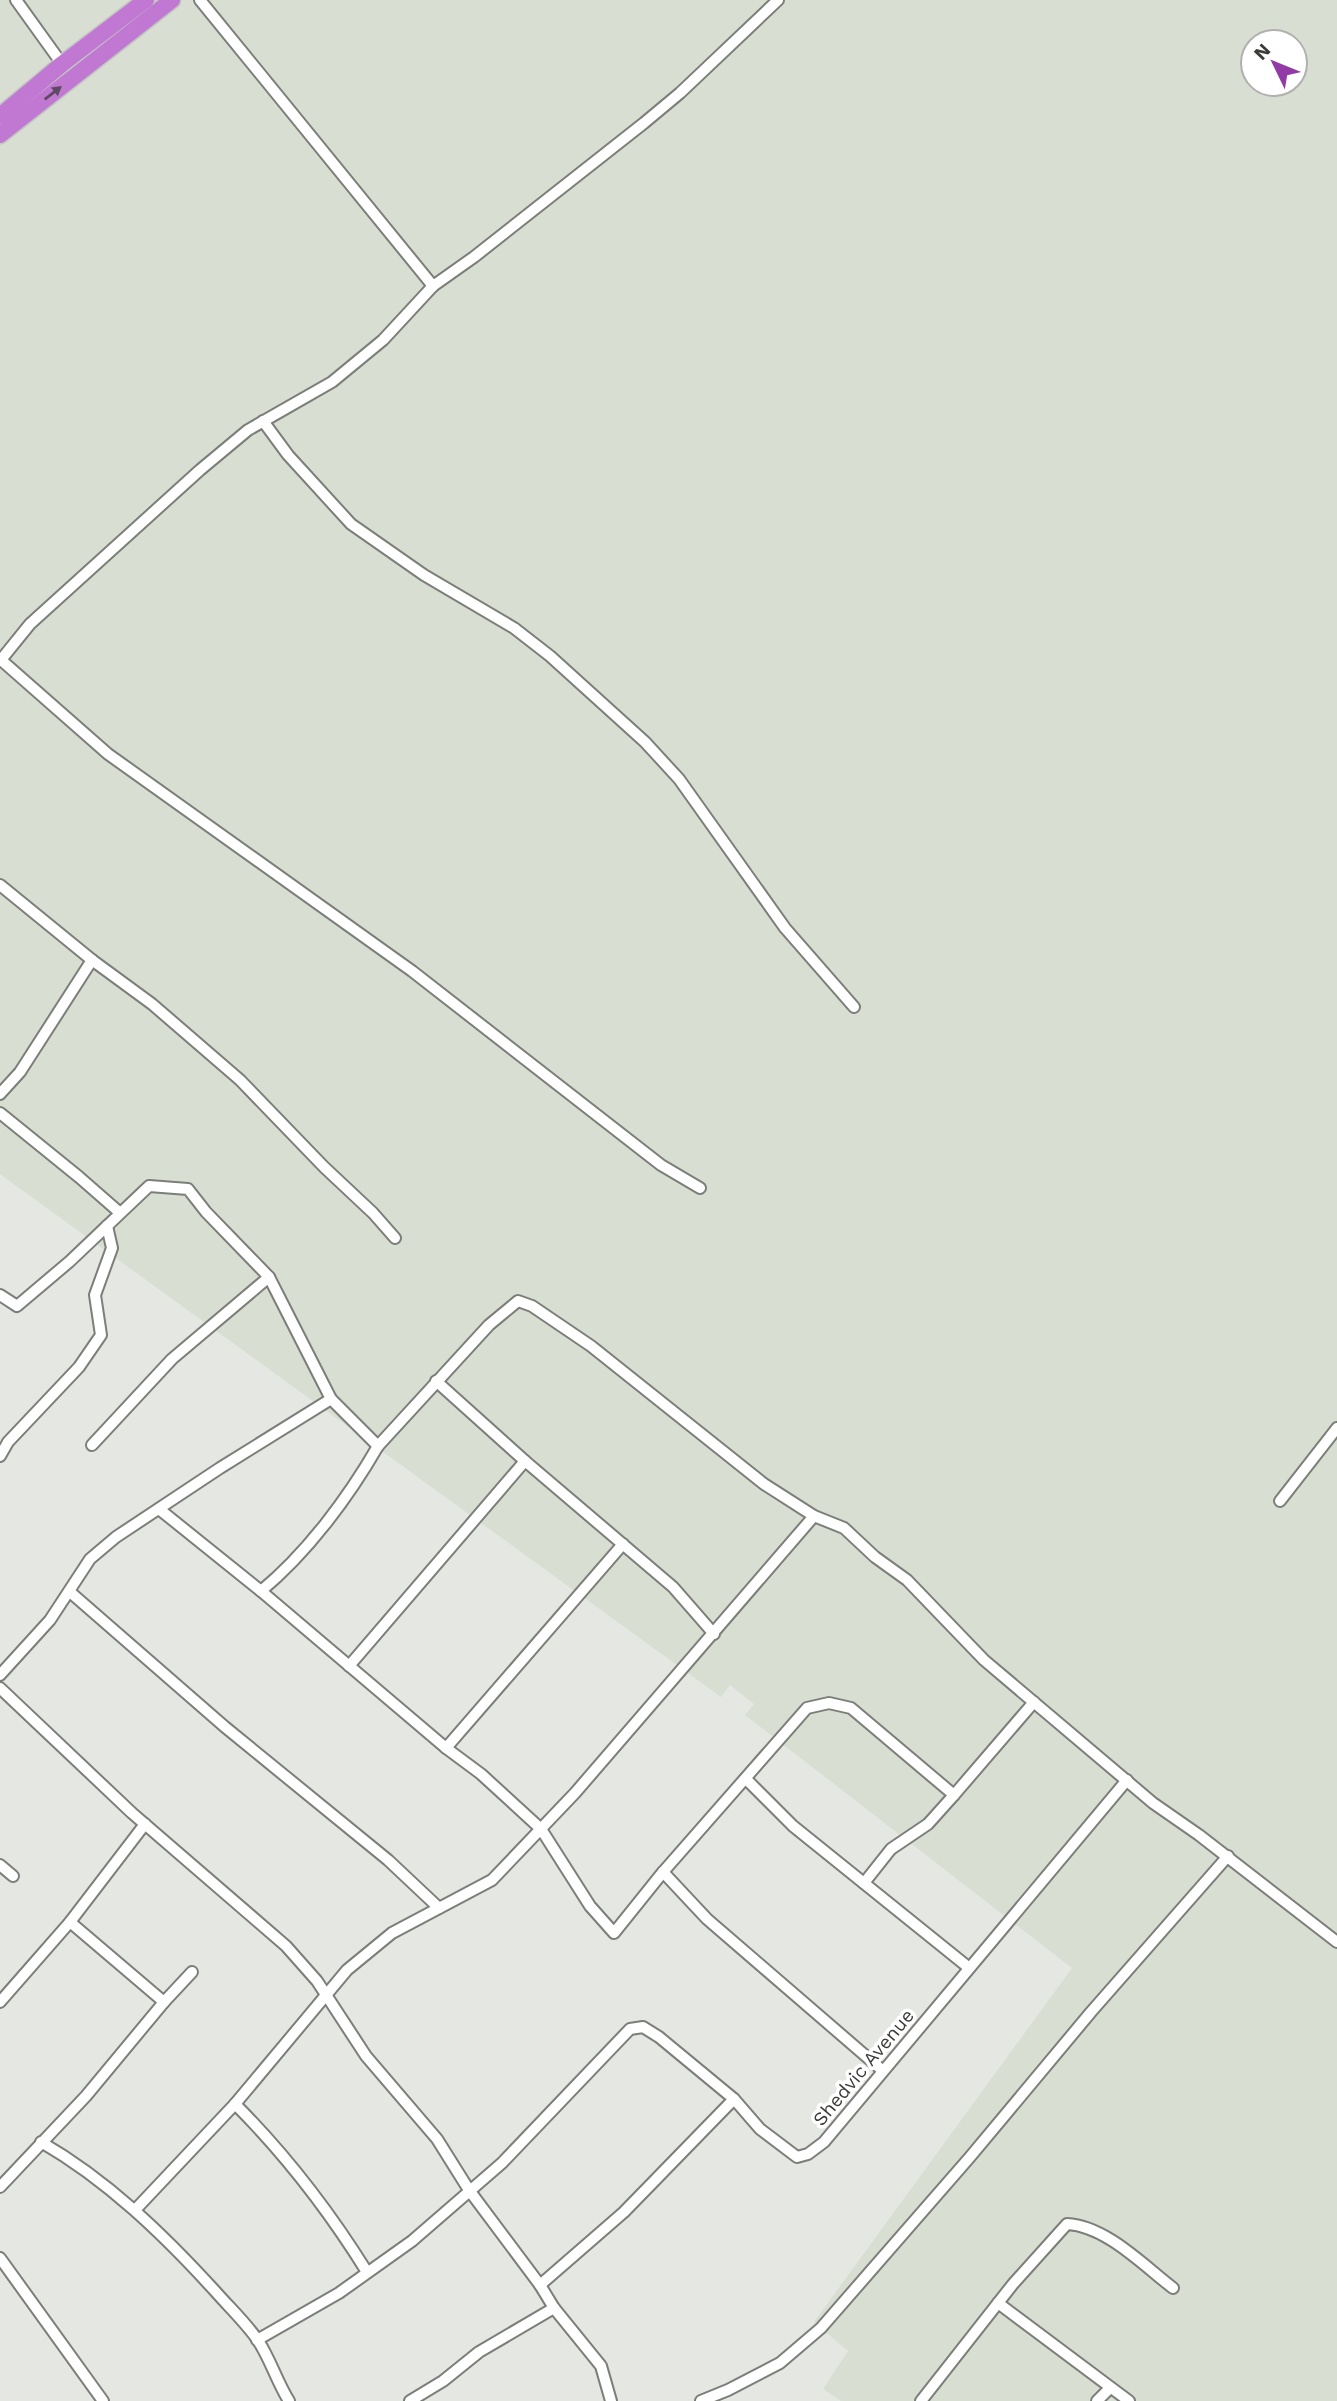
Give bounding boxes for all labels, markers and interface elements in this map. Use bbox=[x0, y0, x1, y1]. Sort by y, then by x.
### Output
north arrow bbox=[1239, 28, 1309, 98]
text: N bbox=[1249, 39, 1275, 65]
one-way arrow bbox=[44, 85, 62, 100]
street label: Shedvic Avenue bbox=[808, 2004, 919, 2130]

